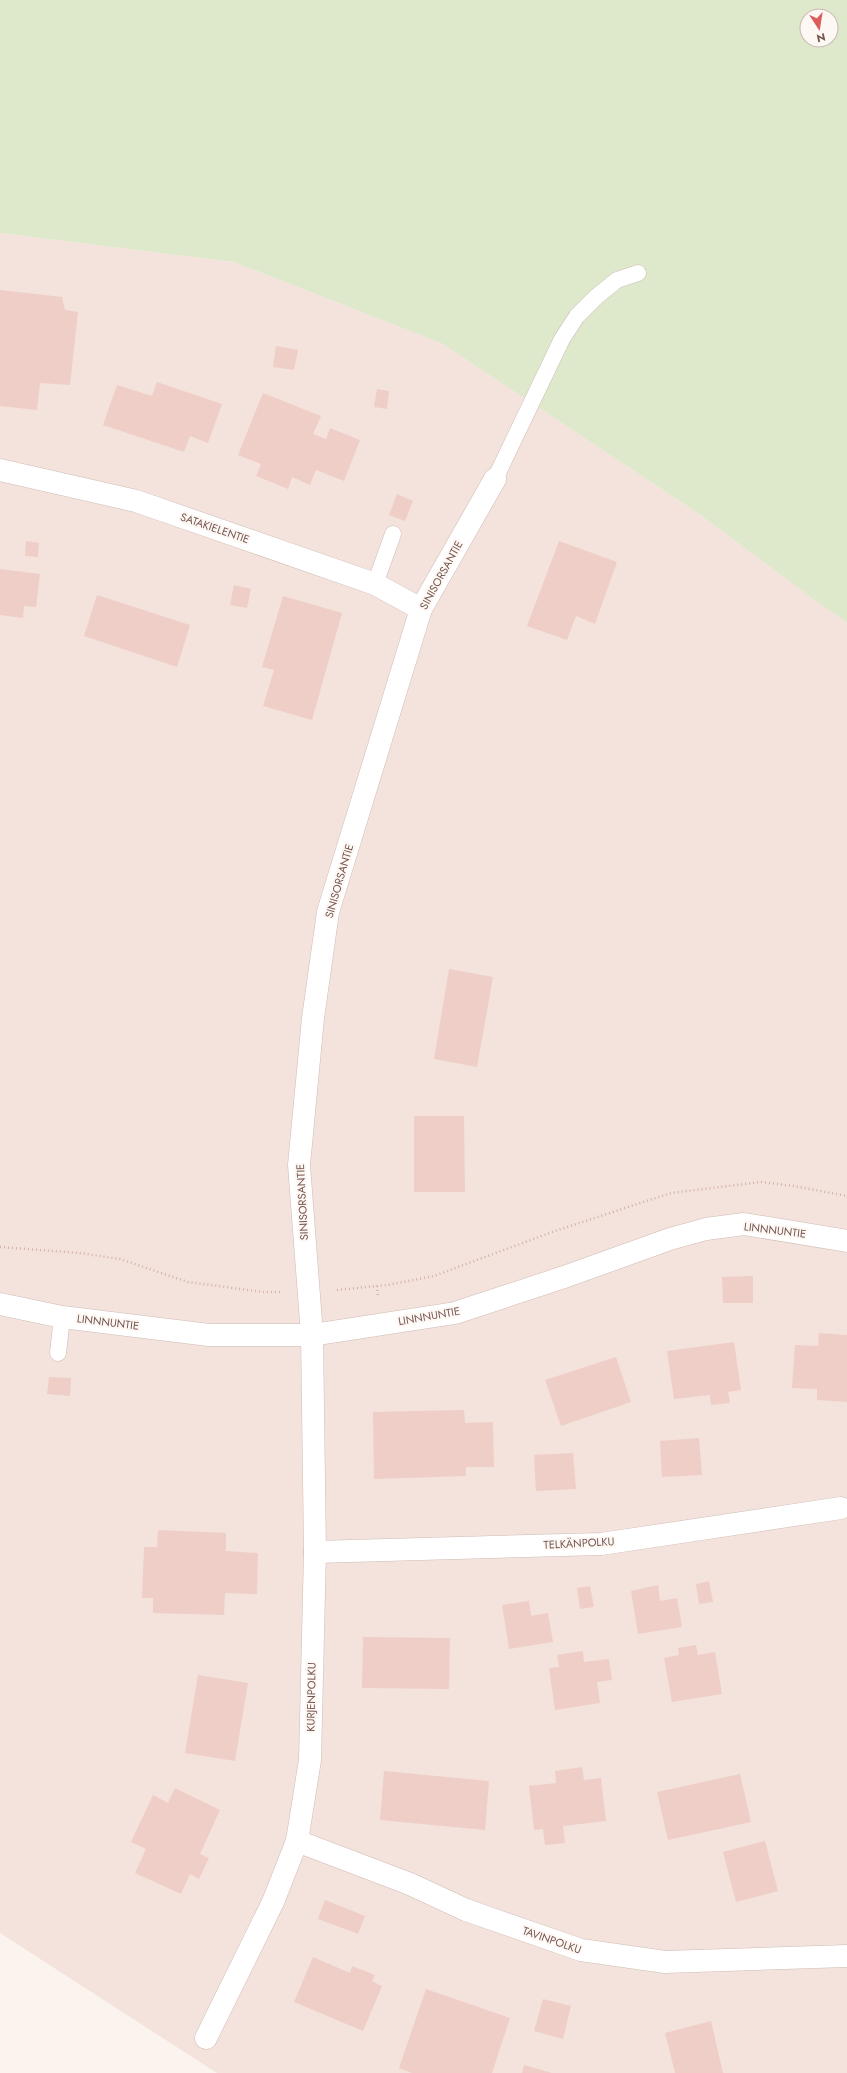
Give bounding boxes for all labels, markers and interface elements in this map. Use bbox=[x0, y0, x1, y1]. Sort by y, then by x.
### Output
north arrow bbox=[799, 8, 839, 48]
text: N bbox=[815, 29, 827, 47]
street label: SATAKIELENTIE bbox=[178, 509, 252, 547]
street label: SINISORSANTIE bbox=[415, 538, 467, 612]
street label: SINISORSANTIE bbox=[321, 842, 357, 920]
street label: SINISORSANTIE bbox=[292, 1163, 312, 1241]
street label: LINNNUNTIE bbox=[743, 1218, 807, 1242]
street label: LINNNUNTIE bbox=[397, 1303, 461, 1329]
street label: LINNNUNTIE bbox=[76, 1310, 140, 1334]
street label: TELKÄNPOLKU bbox=[543, 1533, 615, 1553]
street label: KURJENPOLKU bbox=[302, 1662, 320, 1732]
street label: TAVINPOLKU bbox=[520, 1922, 584, 1958]

